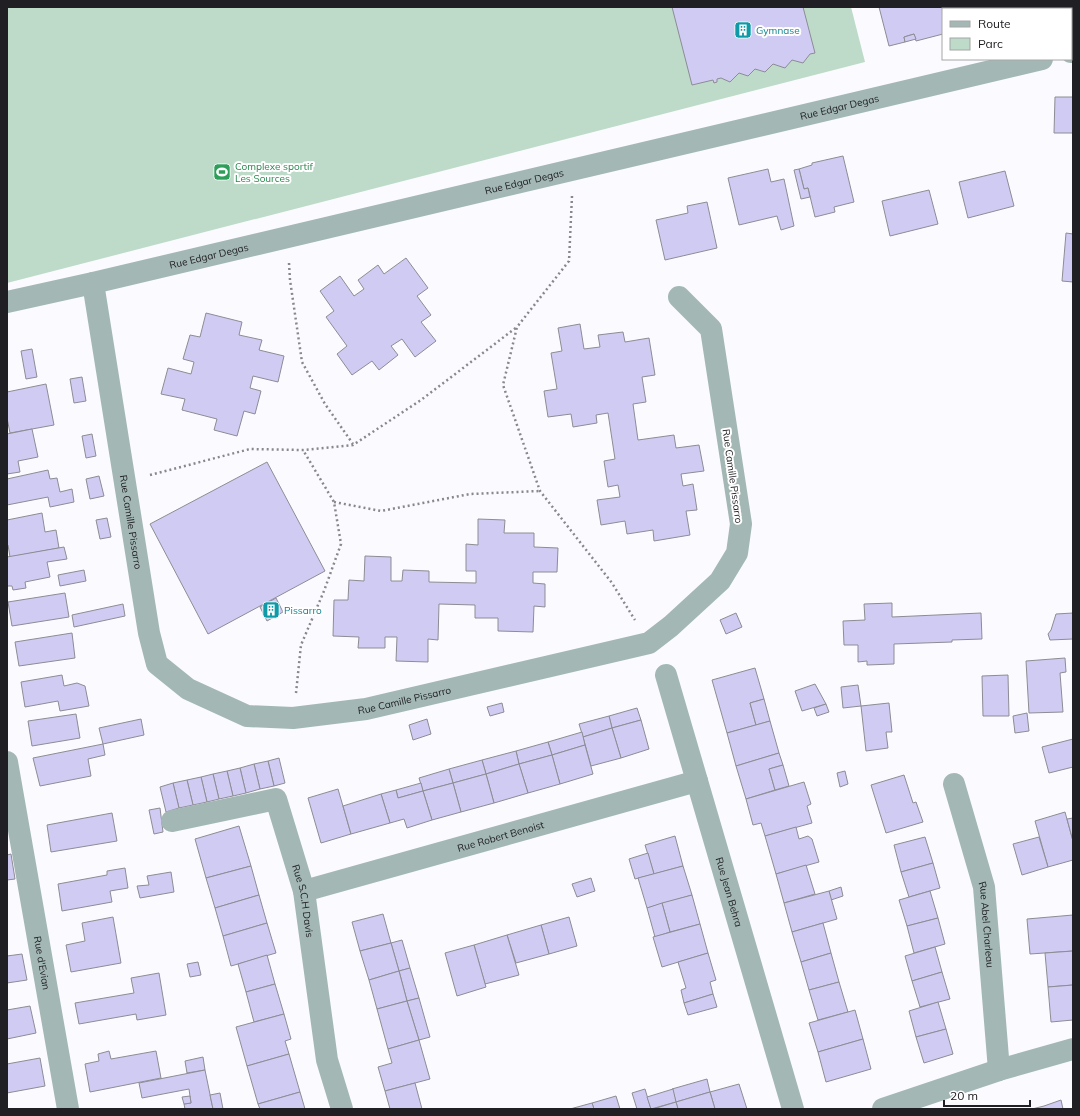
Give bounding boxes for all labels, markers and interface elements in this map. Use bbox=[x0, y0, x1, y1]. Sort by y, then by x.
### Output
legend bbox=[942, 8, 1072, 60]
text: Route bbox=[978, 16, 1011, 31]
building icon: Gymnase bbox=[733, 20, 753, 40]
place label: Gymnase bbox=[756, 24, 800, 37]
text: Parc bbox=[978, 36, 1003, 51]
street label: Rue Edgar Degas bbox=[799, 92, 880, 123]
place label: Complexe sportif Les Sources bbox=[235, 160, 313, 185]
sports icon: Complexe sportif Les Sources bbox=[212, 162, 232, 182]
street label: Rue Edgar Degas bbox=[483, 166, 565, 197]
street label: Rue Edgar Degas bbox=[168, 241, 250, 272]
street label: Rue Camille Pissarro bbox=[719, 428, 746, 524]
street label: Rue Camille Pissarro bbox=[117, 474, 145, 570]
building icon: Pissarro bbox=[261, 600, 281, 620]
place label: Pissarro bbox=[284, 604, 322, 617]
street label: Rue Camille Pissarro bbox=[357, 683, 452, 717]
street label: Rue Robert Benoist bbox=[456, 818, 546, 855]
street label: Rue Jean Behra bbox=[713, 856, 745, 928]
street label: Rue S.C.H Davis bbox=[289, 863, 316, 938]
street label: Rue Abel Charleau bbox=[976, 880, 997, 968]
street label: Rue d'Evian bbox=[31, 935, 53, 991]
scale bar bbox=[944, 1082, 1030, 1108]
text: 20 m bbox=[950, 1088, 978, 1103]

